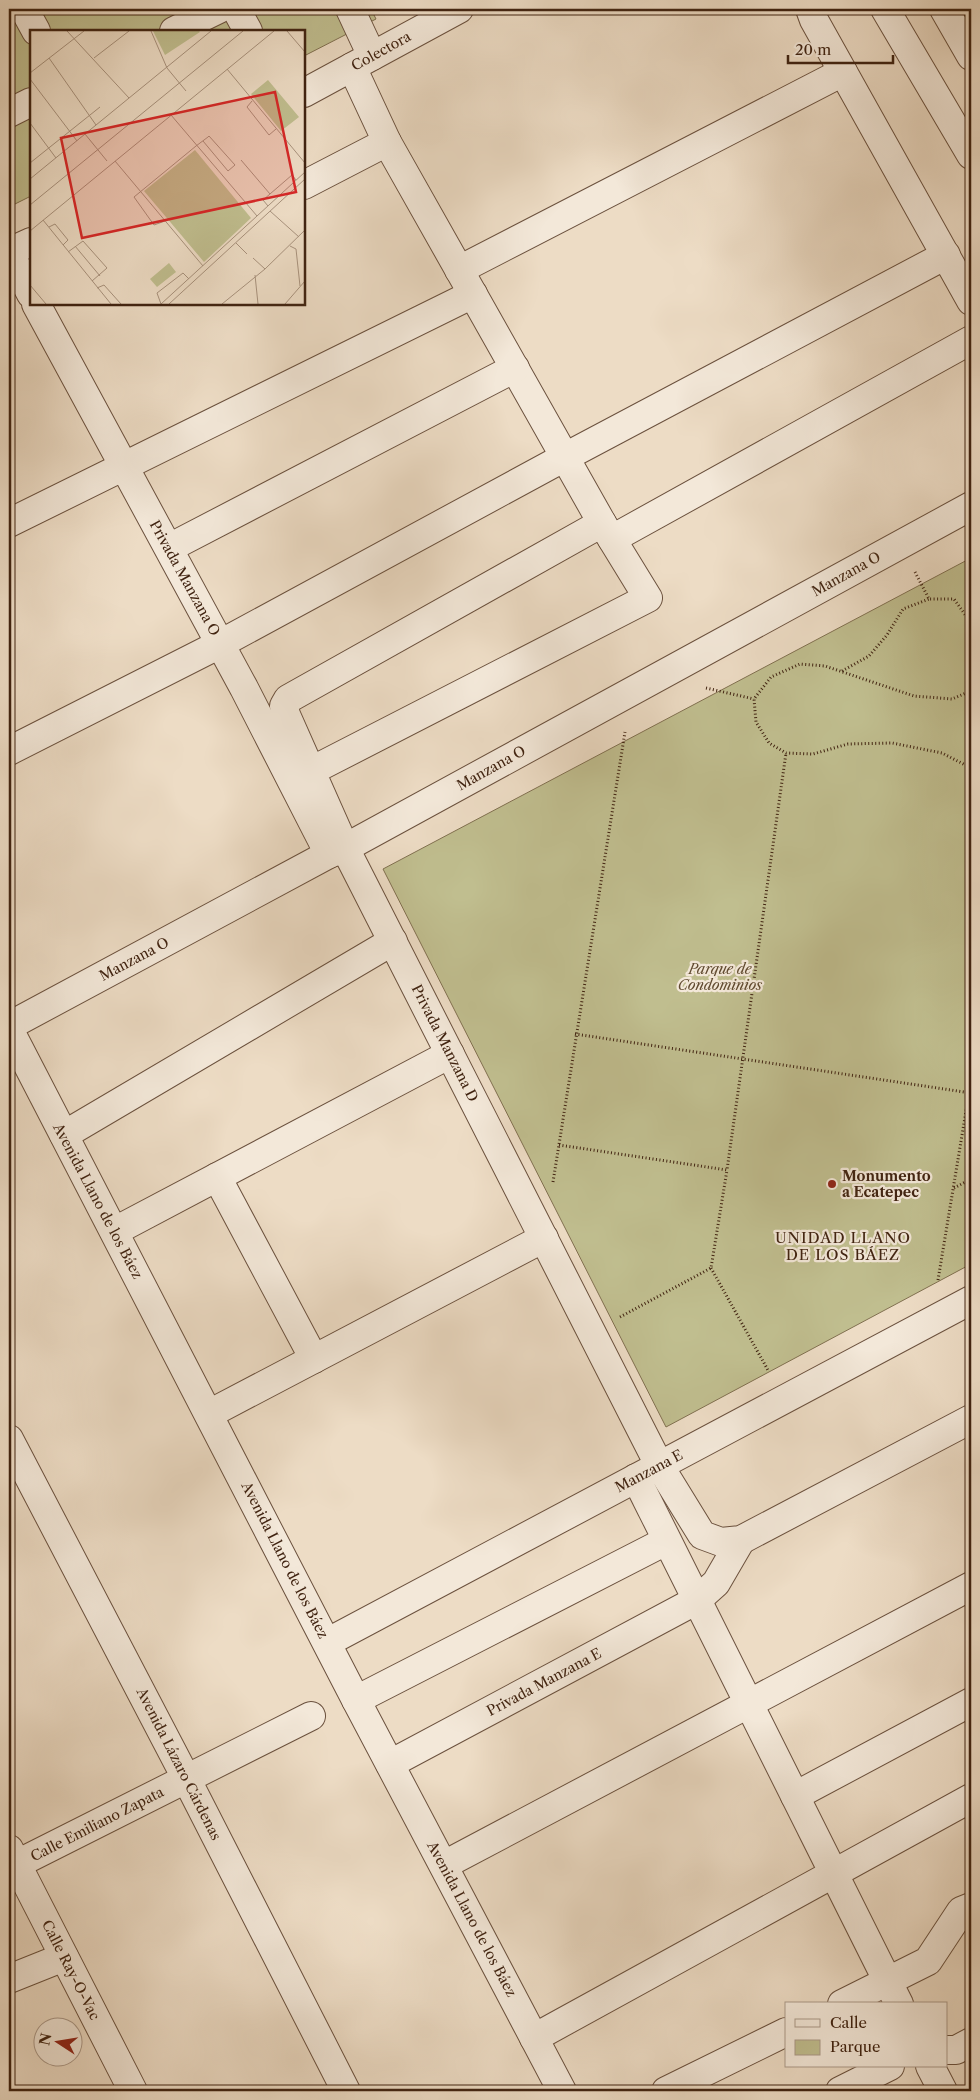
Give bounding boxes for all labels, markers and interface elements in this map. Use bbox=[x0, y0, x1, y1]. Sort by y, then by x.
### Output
street label: Colectora bbox=[348, 27, 415, 75]
inset map bbox=[30, 30, 305, 305]
scale bar bbox=[788, 32, 892, 64]
text: 20 m bbox=[795, 40, 831, 59]
street label: Privada Manzana O bbox=[146, 517, 224, 639]
street label: Manzana O bbox=[808, 548, 884, 600]
street label: Manzana O bbox=[453, 742, 529, 794]
street label: Manzana O bbox=[96, 933, 172, 985]
park label: Parque de Condominios bbox=[678, 960, 763, 994]
street label: Privada Manzana D bbox=[408, 981, 482, 1105]
street label: Avenida Llano de los Báez bbox=[49, 1119, 147, 1282]
place label: Monumento a Ecatepec bbox=[842, 1167, 931, 1201]
marker: Monumento a Ecatepec bbox=[826, 1178, 838, 1190]
district label: UNIDAD LLANO DE LOS BÁEZ bbox=[775, 1228, 911, 1264]
street label: Manzana E bbox=[612, 1446, 686, 1496]
street label: Avenida Llano de los Báez bbox=[237, 1478, 332, 1641]
street label: Privada Manzana E bbox=[484, 1644, 604, 1720]
street label: Avenida Lázaro Cárdenas bbox=[132, 1684, 225, 1843]
street label: Calle Emiliano Zapata bbox=[27, 1782, 167, 1865]
street label: Avenida Llano de los Báez bbox=[423, 1837, 521, 2000]
street label: Calle Ray-O-Vac bbox=[38, 1917, 104, 2023]
legend bbox=[785, 2002, 948, 2068]
text: Calle bbox=[830, 2013, 867, 2032]
north arrow bbox=[32, 2018, 82, 2068]
text: N bbox=[35, 2031, 55, 2047]
text: Parque bbox=[830, 2037, 880, 2056]

